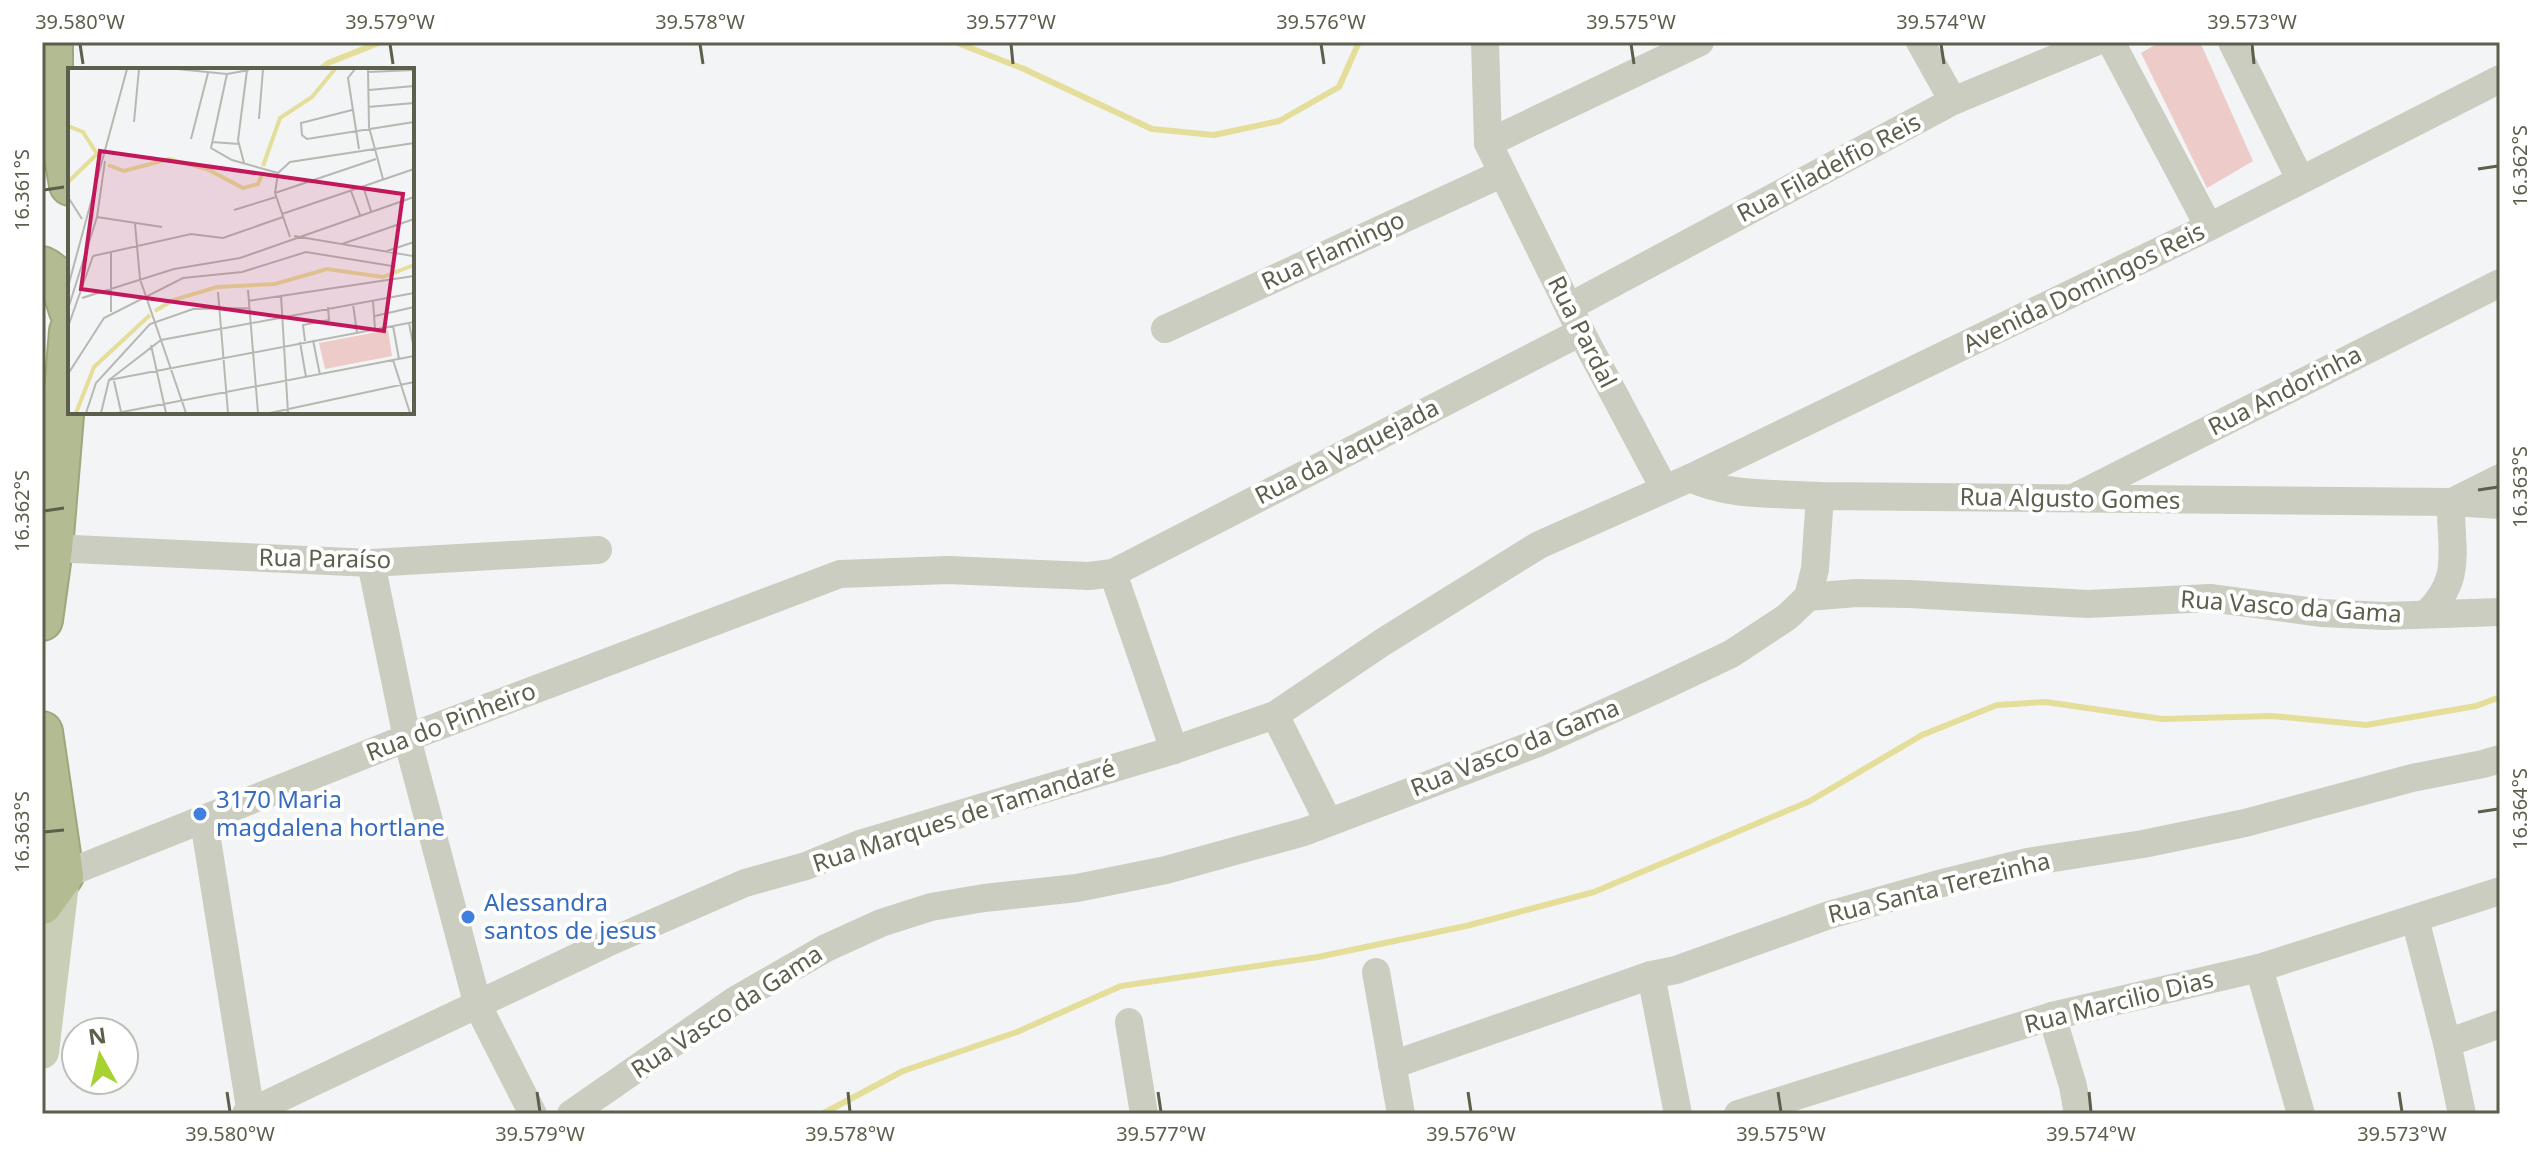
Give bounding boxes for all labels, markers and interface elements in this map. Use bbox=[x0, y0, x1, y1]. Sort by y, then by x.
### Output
text: 39.580°W bbox=[35, 8, 125, 35]
text: 39.579°W bbox=[345, 8, 435, 35]
text: 39.578°W bbox=[655, 8, 745, 35]
text: 39.577°W bbox=[966, 8, 1056, 35]
text: 39.576°W bbox=[1276, 8, 1366, 35]
text: 39.575°W bbox=[1586, 8, 1676, 35]
text: 39.574°W bbox=[1896, 8, 1986, 35]
text: 39.573°W bbox=[2207, 8, 2297, 35]
inset map bbox=[68, 68, 414, 414]
street label: Rua Filadelfio Reis bbox=[1731, 104, 1926, 229]
text: 16.362°S bbox=[2506, 125, 2533, 207]
text: 16.361°S bbox=[8, 149, 35, 231]
street label: Rua Flamingo bbox=[1255, 202, 1409, 297]
street label: Avenida Domingos Reis bbox=[1957, 214, 2210, 360]
street label: Rua Pardal bbox=[1541, 270, 1626, 393]
street label: Rua Andorinha bbox=[2202, 337, 2367, 443]
street label: Rua da Vaquejada bbox=[1249, 390, 1444, 511]
text: 16.363°S bbox=[2506, 446, 2533, 528]
text: 16.362°S bbox=[8, 470, 35, 552]
street label: Rua Algusto Gomes bbox=[1959, 479, 2181, 516]
street label: Rua Paraíso bbox=[258, 540, 392, 575]
street label: Rua Vasco da Gama bbox=[2179, 581, 2403, 630]
street label: Rua do Pinheiro bbox=[361, 673, 540, 768]
street label: Rua Vasco da Gama bbox=[1405, 690, 1624, 803]
street label: Rua Marques de Tamandaré bbox=[808, 750, 1119, 879]
text: 16.364°S bbox=[2506, 768, 2533, 850]
place label: 3170 Maria magdalena hortlane bbox=[216, 782, 445, 843]
text: 16.363°S bbox=[8, 791, 35, 873]
marker: 3170 Maria magdalena hortlane bbox=[191, 805, 209, 823]
street label: Rua Santa Terezinha bbox=[1824, 843, 2053, 930]
place label: Alessandra santos de jesus bbox=[484, 885, 657, 946]
marker: Alessandra santos de jesus bbox=[459, 908, 477, 926]
street label: Rua Vasco da Gama bbox=[624, 936, 828, 1085]
street label: Rua Marcilio Dias bbox=[2021, 961, 2217, 1040]
north arrow bbox=[60, 1016, 140, 1096]
text: N bbox=[86, 1019, 108, 1051]
text: 39.580°W bbox=[185, 1120, 275, 1147]
text: 39.579°W bbox=[495, 1120, 585, 1147]
text: 39.578°W bbox=[805, 1120, 895, 1147]
text: 39.577°W bbox=[1116, 1120, 1206, 1147]
text: 39.576°W bbox=[1426, 1120, 1516, 1147]
text: 39.575°W bbox=[1736, 1120, 1826, 1147]
text: 39.574°W bbox=[2046, 1120, 2136, 1147]
text: 39.573°W bbox=[2357, 1120, 2447, 1147]

